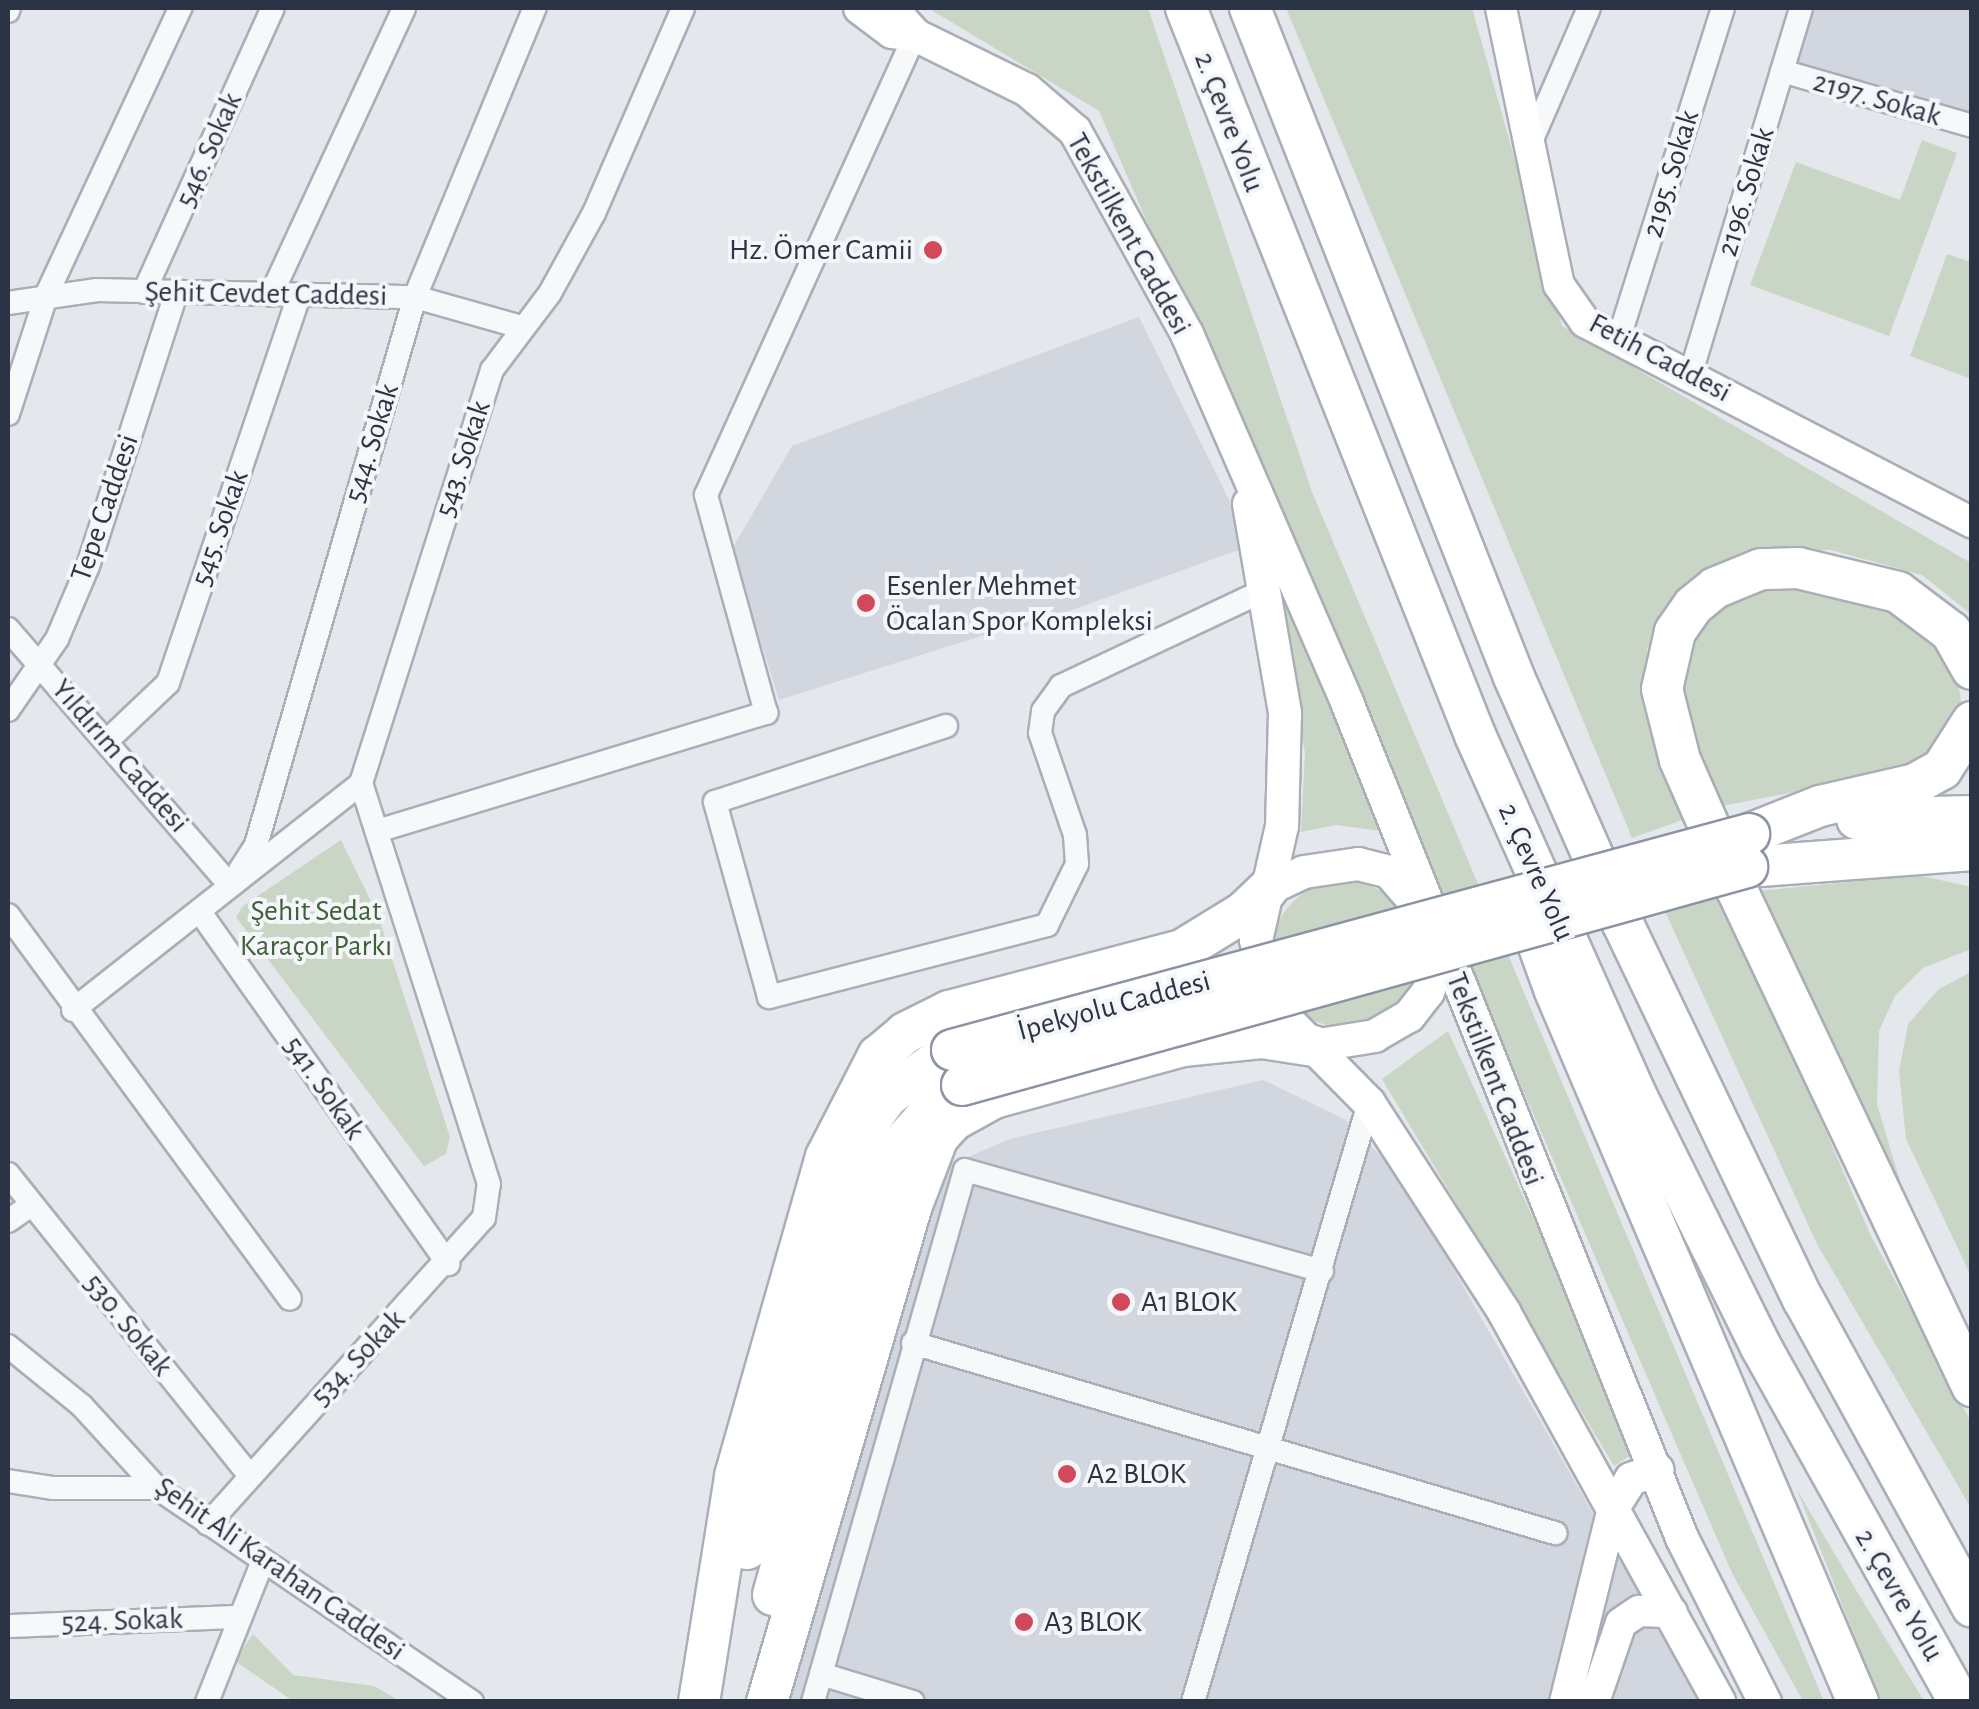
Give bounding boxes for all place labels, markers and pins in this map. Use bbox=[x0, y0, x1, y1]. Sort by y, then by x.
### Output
place label: Hz. Ömer Camii bbox=[729, 232, 913, 268]
marker: Hz. Ömer Camii bbox=[922, 239, 944, 261]
place label: Esenler Mehmet Öcalan Spor Kompleksi bbox=[886, 568, 1153, 638]
marker: Esenler Mehmet Öcalan Spor Kompleksi bbox=[855, 592, 877, 614]
place label: A1 BLOK bbox=[1141, 1284, 1237, 1320]
marker: A1 BLOK bbox=[1110, 1291, 1132, 1313]
place label: A2 BLOK bbox=[1087, 1456, 1186, 1492]
marker: A2 BLOK bbox=[1056, 1463, 1078, 1485]
place label: A3 BLOK bbox=[1044, 1604, 1142, 1640]
marker: A3 BLOK bbox=[1013, 1611, 1035, 1633]

